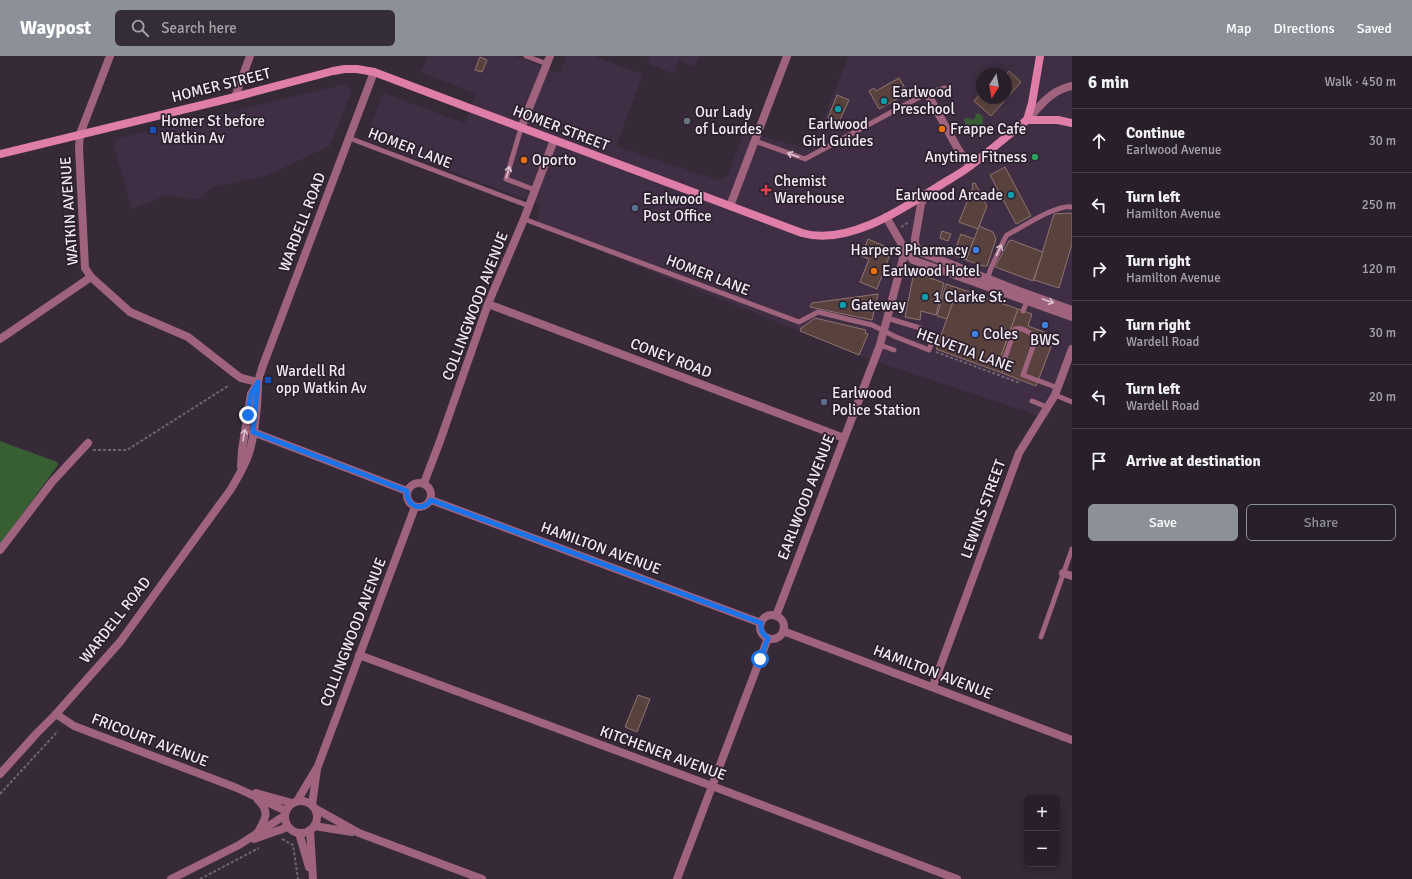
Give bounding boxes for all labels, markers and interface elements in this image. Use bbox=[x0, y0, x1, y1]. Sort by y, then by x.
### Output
search box bbox=[115, 10, 395, 46]
text: Waypost bbox=[20, 16, 91, 40]
icon: search bbox=[129, 17, 151, 39]
text: Search here bbox=[161, 19, 237, 37]
text: Map bbox=[1226, 20, 1252, 37]
text: Directions bbox=[1274, 20, 1335, 37]
text: Saved bbox=[1357, 20, 1392, 37]
street label: HOMER STREET bbox=[170, 64, 273, 106]
north arrow bbox=[976, 68, 1012, 104]
text: 6 min bbox=[1088, 72, 1129, 93]
text: Walk · 450 m bbox=[1325, 74, 1396, 90]
place label: Earlwood Preschool bbox=[892, 83, 955, 118]
marker: Earlwood Preschool bbox=[879, 96, 889, 106]
street label: HOMER STREET bbox=[510, 101, 612, 155]
place label: Our Lady of Lourdes bbox=[695, 103, 762, 138]
marker: Earlwood Girl Guides bbox=[833, 104, 843, 114]
place label: Homer St before Watkin Av bbox=[161, 112, 265, 147]
place label: Earlwood Girl Guides bbox=[803, 115, 874, 150]
marker: Our Lady of Lourdes bbox=[682, 116, 692, 126]
place label: Frappe Cafe bbox=[950, 120, 1026, 138]
street label: HOMER LANE bbox=[365, 124, 455, 172]
marker: Frappe Cafe bbox=[937, 124, 947, 134]
text: Continue bbox=[1126, 124, 1185, 142]
marker: Homer St before Watkin Av bbox=[148, 125, 158, 135]
icon: ahead bbox=[1088, 130, 1110, 152]
text: 30 m bbox=[1369, 133, 1396, 149]
text: Earlwood Avenue bbox=[1126, 142, 1222, 158]
place label: Anytime Fitness bbox=[925, 148, 1027, 166]
place label: Oporto bbox=[532, 151, 577, 169]
one-way arrow bbox=[788, 151, 800, 159]
marker: Anytime Fitness bbox=[1030, 152, 1040, 162]
marker: Oporto bbox=[519, 155, 529, 165]
street label: WATKIN AVENUE bbox=[56, 156, 82, 266]
one-way arrow bbox=[505, 165, 512, 178]
street label: WARDELL ROAD bbox=[275, 170, 329, 274]
place label: Chemist Warehouse bbox=[774, 172, 845, 207]
marker: Chemist Warehouse bbox=[761, 185, 771, 195]
place label: Earlwood Arcade bbox=[895, 186, 1003, 204]
text: Turn left bbox=[1126, 188, 1180, 206]
place label: Earlwood Post Office bbox=[643, 190, 712, 225]
marker: Earlwood Arcade bbox=[1006, 190, 1016, 200]
icon: left bbox=[1088, 194, 1110, 216]
text: 250 m bbox=[1362, 197, 1396, 213]
marker: Earlwood Post Office bbox=[630, 203, 640, 213]
text: Hamilton Avenue bbox=[1126, 206, 1221, 222]
street label: COLLINGWOOD AVENUE bbox=[438, 229, 512, 383]
place label: Harpers Pharmacy bbox=[851, 241, 968, 259]
one-way arrow bbox=[996, 244, 1003, 256]
marker: Harpers Pharmacy bbox=[971, 245, 981, 255]
street label: HOMER LANE bbox=[663, 251, 753, 299]
text: Turn right bbox=[1126, 252, 1191, 270]
icon: right bbox=[1088, 258, 1110, 280]
text: 120 m bbox=[1362, 261, 1396, 277]
place label: Earlwood Hotel bbox=[882, 262, 980, 280]
marker: Earlwood Hotel bbox=[869, 266, 879, 276]
text: Hamilton Avenue bbox=[1126, 270, 1221, 286]
place label: 1 Clarke St. bbox=[933, 288, 1007, 306]
marker: 1 Clarke St. bbox=[920, 292, 930, 302]
place label: Gateway bbox=[851, 296, 906, 314]
one-way arrow bbox=[1042, 298, 1054, 306]
marker: Gateway bbox=[838, 300, 848, 310]
text: Turn right bbox=[1126, 316, 1191, 334]
marker: BWS bbox=[1040, 320, 1050, 330]
icon: right bbox=[1088, 322, 1110, 344]
street label: HELVETIA LANE bbox=[914, 324, 1016, 376]
place label: Coles bbox=[983, 325, 1019, 343]
text: 30 m bbox=[1369, 325, 1396, 341]
marker: Coles bbox=[970, 329, 980, 339]
place label: BWS bbox=[1030, 331, 1060, 349]
street label: CONEY ROAD bbox=[628, 334, 714, 382]
text: Wardell Road bbox=[1126, 334, 1199, 350]
place label: Wardell Rd opp Watkin Av bbox=[276, 362, 367, 397]
marker: Wardell Rd opp Watkin Av bbox=[263, 375, 273, 385]
text: Turn left bbox=[1126, 380, 1180, 398]
place label: Earlwood Police Station bbox=[832, 384, 921, 419]
icon: left bbox=[1088, 386, 1110, 408]
text: 20 m bbox=[1369, 389, 1396, 405]
marker: Earlwood Police Station bbox=[819, 397, 829, 407]
text: Wardell Road bbox=[1126, 398, 1199, 414]
route end bbox=[239, 406, 257, 424]
one-way arrow bbox=[240, 429, 248, 442]
street label: EARLWOOD AVENUE bbox=[774, 432, 838, 562]
icon: arrive bbox=[1088, 450, 1110, 472]
text: Arrive at destination bbox=[1126, 452, 1261, 470]
street label: LEWINS STREET bbox=[957, 457, 1009, 561]
button: Save bbox=[1088, 504, 1238, 541]
button: Share bbox=[1246, 504, 1396, 541]
street label: HAMILTON AVENUE bbox=[538, 518, 664, 578]
street label: COLLINGWOOD AVENUE bbox=[316, 555, 390, 709]
street label: WARDELL ROAD bbox=[76, 573, 154, 667]
street label: HAMILTON AVENUE bbox=[871, 641, 995, 703]
route start bbox=[751, 650, 769, 668]
street label: FRICOURT AVENUE bbox=[89, 709, 211, 771]
street label: KITCHENER AVENUE bbox=[597, 722, 729, 784]
map controls bbox=[1024, 795, 1060, 867]
button: + bbox=[1024, 795, 1060, 831]
button: − bbox=[1024, 831, 1060, 867]

